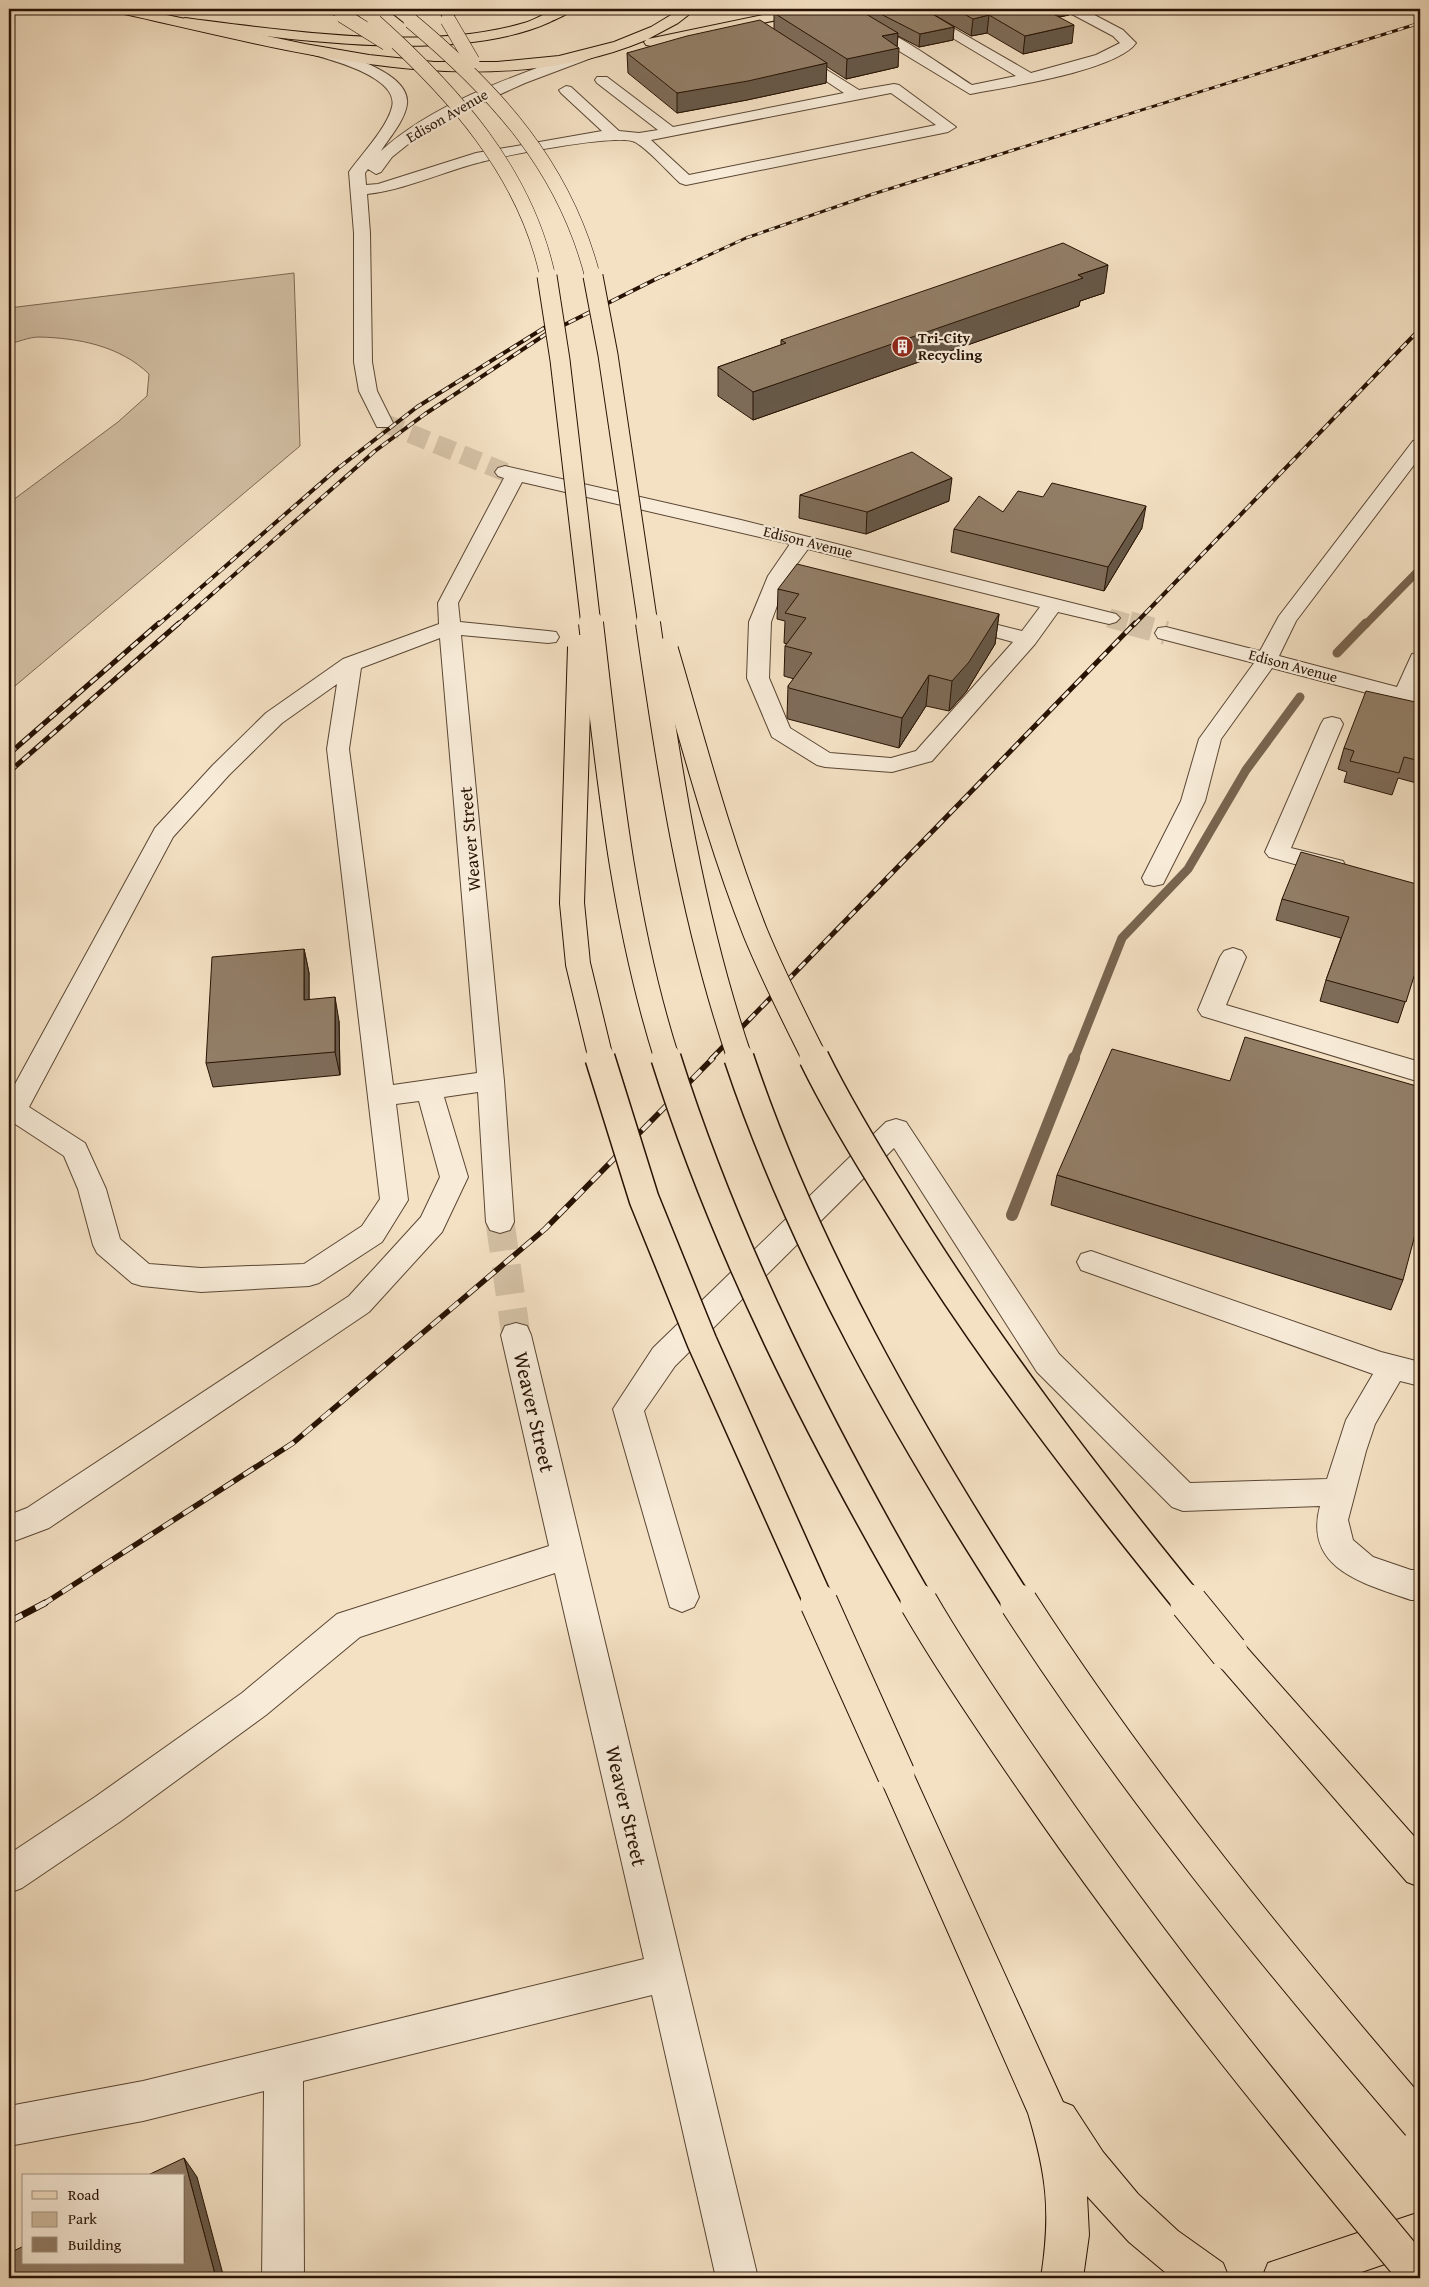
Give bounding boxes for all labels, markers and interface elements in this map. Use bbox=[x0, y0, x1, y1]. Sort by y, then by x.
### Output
street label: Edison Avenue bbox=[402, 84, 492, 147]
place label: Tri-City Recycling bbox=[918, 327, 982, 365]
building icon: Tri-City Recycling bbox=[890, 335, 914, 359]
street label: Edison Avenue bbox=[761, 520, 855, 563]
street label: Edison Avenue bbox=[1246, 644, 1340, 687]
street label: Weaver Street bbox=[451, 785, 488, 893]
street label: Weaver Street bbox=[506, 1349, 564, 1476]
street label: Weaver Street bbox=[598, 1743, 656, 1870]
legend bbox=[22, 2174, 185, 2264]
text: Road bbox=[68, 2184, 99, 2205]
text: Park bbox=[68, 2208, 97, 2229]
text: Building bbox=[68, 2234, 122, 2255]

